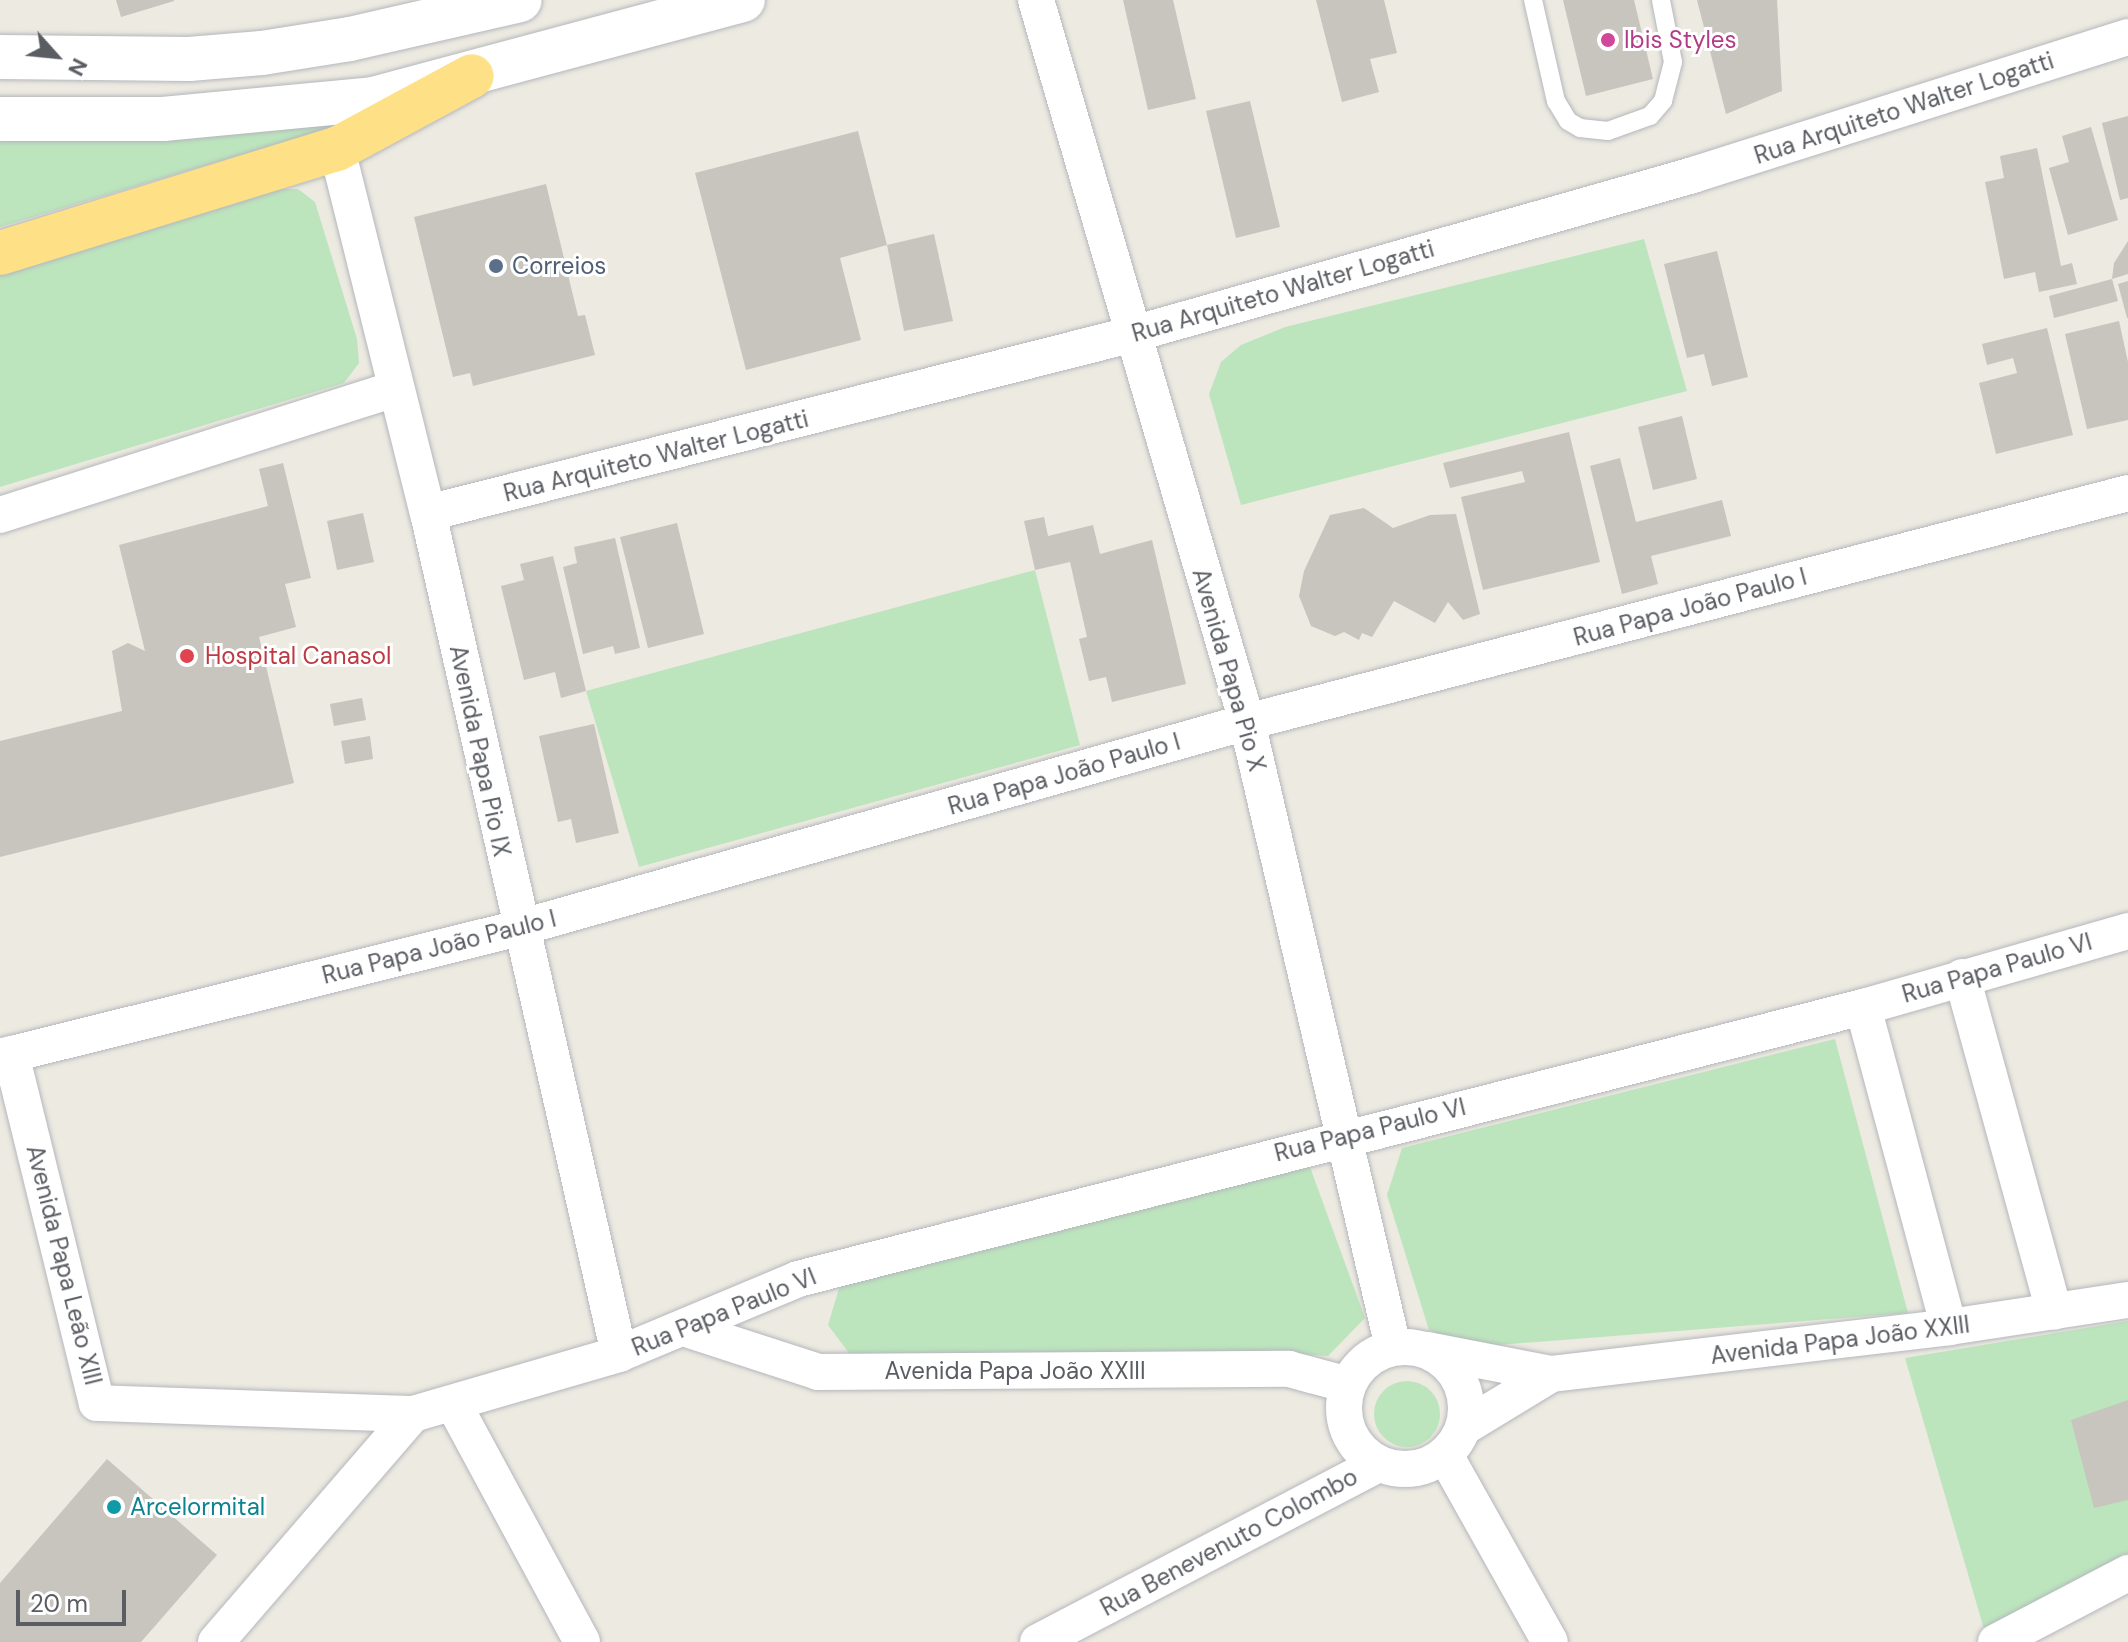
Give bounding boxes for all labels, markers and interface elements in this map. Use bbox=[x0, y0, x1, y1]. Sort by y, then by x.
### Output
north arrow bbox=[16, 16, 96, 96]
place label: Ibis Styles bbox=[1624, 26, 1737, 54]
marker: Ibis Styles bbox=[1599, 31, 1617, 49]
street label: Rua Arquiteto Walter Logatti bbox=[1751, 46, 2057, 170]
text: N bbox=[61, 53, 94, 81]
street label: Rua Arquiteto Walter Logatti bbox=[1128, 234, 1438, 348]
place label: Correios bbox=[512, 252, 606, 280]
marker: Correios bbox=[487, 257, 505, 275]
street label: Rua Arquiteto Walter Logatti bbox=[500, 404, 812, 508]
street label: Rua Papa João Paulo I bbox=[1570, 562, 1810, 652]
street label: Avenida Papa Pio X bbox=[1186, 565, 1272, 775]
place label: Hospital Canasol bbox=[205, 642, 391, 670]
street label: Avenida Papa Pio IX bbox=[443, 643, 517, 859]
marker: Hospital Canasol bbox=[176, 645, 198, 667]
street label: Rua Papa João Paulo I bbox=[945, 727, 1183, 821]
street label: Rua Papa João Paulo I bbox=[319, 904, 559, 990]
street label: Rua Papa Paulo VI bbox=[1899, 927, 2095, 1009]
street label: Rua Papa Paulo VI bbox=[1271, 1092, 1469, 1168]
street label: Avenida Papa Leão XIII bbox=[20, 1142, 108, 1388]
street label: Rua Papa Paulo VI bbox=[628, 1262, 820, 1362]
street label: Avenida Papa João XXIII bbox=[1709, 1310, 1971, 1370]
street label: Avenida Papa João XXIII bbox=[884, 1357, 1146, 1385]
street label: Rua Benevenuto Colombo bbox=[1096, 1462, 1362, 1622]
place label: Arcelormital bbox=[130, 1493, 265, 1521]
marker: Arcelormital bbox=[105, 1498, 123, 1516]
scale bar bbox=[20, 1574, 130, 1624]
text: 20 m bbox=[30, 1588, 88, 1619]

